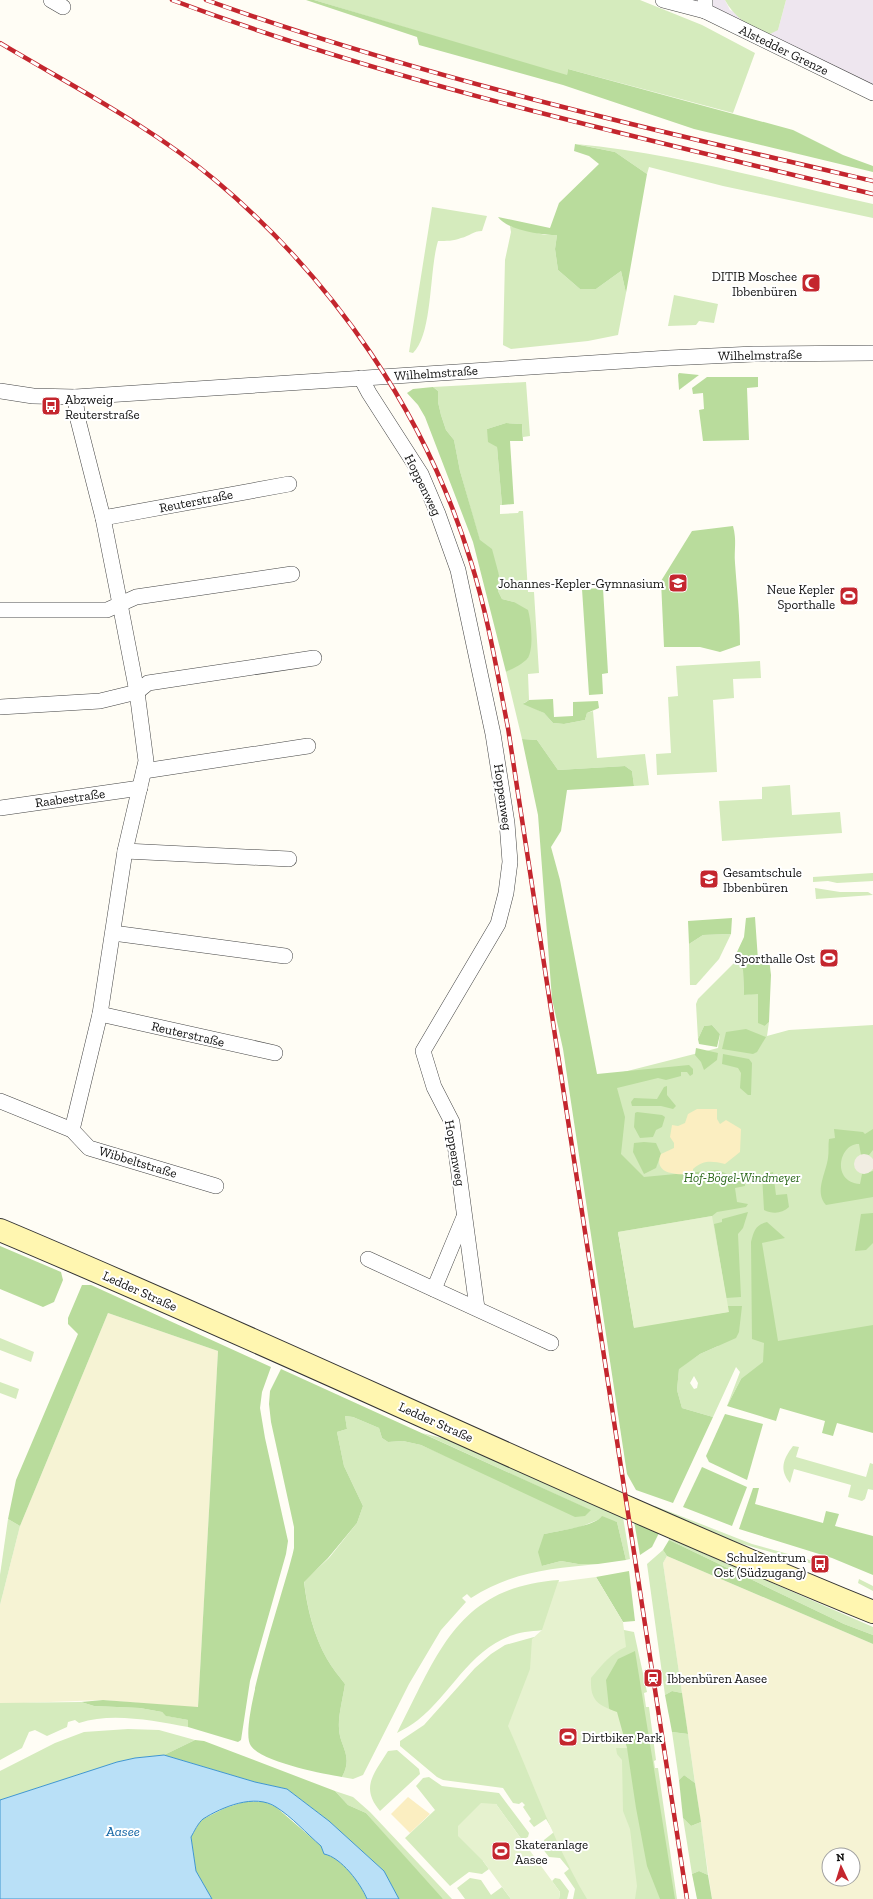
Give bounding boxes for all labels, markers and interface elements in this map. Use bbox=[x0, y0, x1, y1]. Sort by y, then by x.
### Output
street label: Alstedder Grenze bbox=[737, 22, 831, 78]
place label: DITIB Moschee Ibbenbüren bbox=[712, 269, 798, 299]
mosque icon: DITIB Moschee Ibbenbüren bbox=[800, 272, 822, 294]
street label: Wilhelmstraße bbox=[718, 347, 802, 363]
street label: Wilhelmstraße bbox=[394, 363, 478, 383]
place label: Abzweig Reuterstraße bbox=[65, 392, 140, 422]
bus stop icon: Abzweig Reuterstraße bbox=[40, 395, 62, 417]
street label: Hoppenweg bbox=[402, 452, 444, 518]
street label: Reuterstraße bbox=[158, 487, 234, 515]
school or university icon: Johannes-Kepler-Gymnasium bbox=[667, 572, 689, 594]
place label: Johannes-Kepler-Gymnasium bbox=[498, 576, 665, 591]
place label: Neue Kepler Sporthalle bbox=[767, 582, 835, 612]
sports icon: Neue Kepler Sporthalle bbox=[838, 585, 860, 607]
street label: Hoppenweg bbox=[491, 763, 515, 831]
street label: Raabestraße bbox=[34, 786, 106, 810]
place label: Gesamtschule Ibbenbüren bbox=[723, 865, 802, 895]
school or university icon: Gesamtschule Ibbenbüren bbox=[698, 868, 720, 890]
sports icon: Sporthalle Ost bbox=[818, 947, 840, 969]
place label: Sporthalle Ost bbox=[734, 951, 815, 966]
street label: Reuterstraße bbox=[150, 1018, 226, 1050]
street label: Hoppenweg bbox=[442, 1119, 468, 1187]
street label: Wibbeltstraße bbox=[97, 1143, 179, 1181]
park label: Hof-Bögel-Windmeyer bbox=[684, 1170, 801, 1185]
street label: Ledder Straße bbox=[100, 1268, 180, 1314]
street label: Ledder Straße bbox=[396, 1399, 476, 1445]
place label: Schulzentrum Ost (Südzugang) bbox=[714, 1550, 807, 1580]
bus stop icon: Schulzentrum Ost (Südzugang) bbox=[809, 1553, 831, 1575]
station icon: Ibbenbüren Aasee bbox=[642, 1667, 664, 1689]
place label: Ibbenbüren Aasee bbox=[667, 1671, 767, 1686]
sports icon: Dirtbiker Park bbox=[557, 1726, 579, 1748]
place label: Dirtbiker Park bbox=[582, 1730, 663, 1745]
water label: Aasee bbox=[105, 1823, 140, 1840]
place label: Skateranlage Aasee bbox=[515, 1837, 588, 1867]
sports icon: Skateranlage Aasee bbox=[490, 1840, 512, 1862]
north arrow bbox=[821, 1847, 861, 1887]
text: N bbox=[836, 1851, 846, 1864]

